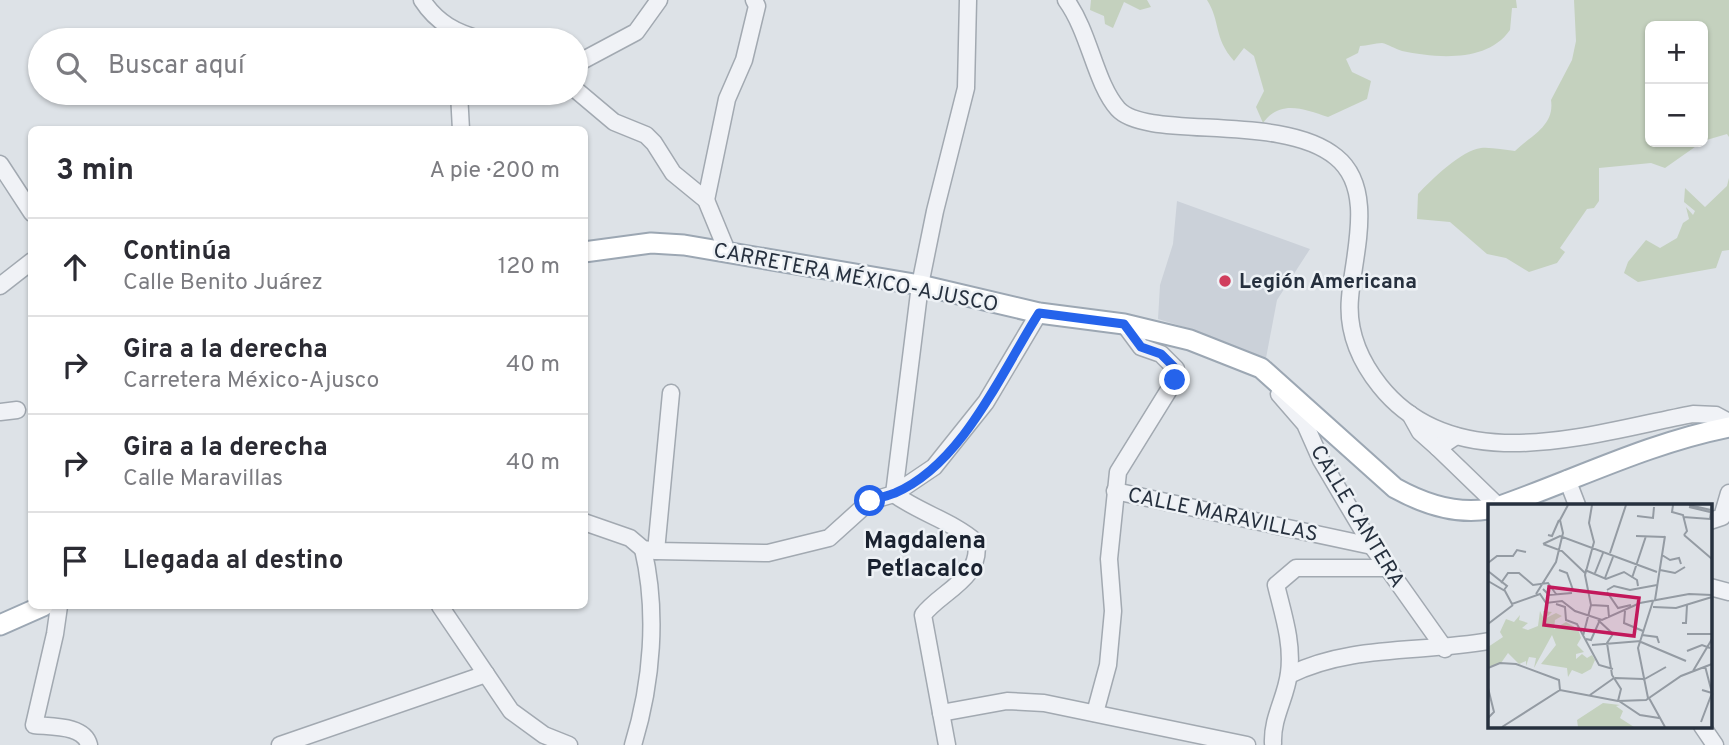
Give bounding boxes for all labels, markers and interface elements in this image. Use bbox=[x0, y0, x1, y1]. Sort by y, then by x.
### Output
map controls bbox=[1645, 21, 1708, 147]
button: + bbox=[1645, 21, 1708, 84]
search box bbox=[28, 28, 588, 105]
icon: search bbox=[52, 48, 90, 86]
text: Buscar aquí bbox=[108, 50, 245, 83]
button: − bbox=[1645, 84, 1708, 147]
text: 3 min bbox=[56, 153, 134, 190]
text: A pie · 200 m bbox=[430, 157, 560, 186]
text: Continúa bbox=[123, 236, 231, 269]
street label: CARRETERA MÉXICO-AJUSCO bbox=[711, 237, 1001, 319]
icon: ahead bbox=[56, 248, 94, 286]
text: 120 m bbox=[498, 253, 560, 282]
text: Calle Benito Juárez bbox=[123, 269, 323, 298]
place label: Legión Americana bbox=[1239, 269, 1417, 296]
marker: Legión Americana bbox=[1217, 273, 1233, 289]
text: Gira a la derecha bbox=[123, 334, 328, 367]
icon: right bbox=[56, 346, 94, 384]
text: 40 m bbox=[506, 351, 560, 380]
route end bbox=[1159, 364, 1190, 395]
text: Carretera México-Ajusco bbox=[123, 367, 379, 396]
text: Gira a la derecha bbox=[123, 432, 328, 465]
street label: CALLE CANTERA bbox=[1303, 440, 1410, 593]
icon: right bbox=[56, 444, 94, 482]
text: 40 m bbox=[506, 449, 560, 478]
text: Calle Maravillas bbox=[123, 465, 283, 494]
street label: CALLE MARAVILLAS bbox=[1125, 482, 1320, 549]
route start bbox=[854, 485, 885, 516]
inset map bbox=[1488, 504, 1712, 728]
district label: Magdalena Petlacalco bbox=[864, 527, 986, 585]
icon: arrive bbox=[56, 542, 94, 580]
text: Llegada al destino bbox=[123, 545, 343, 578]

